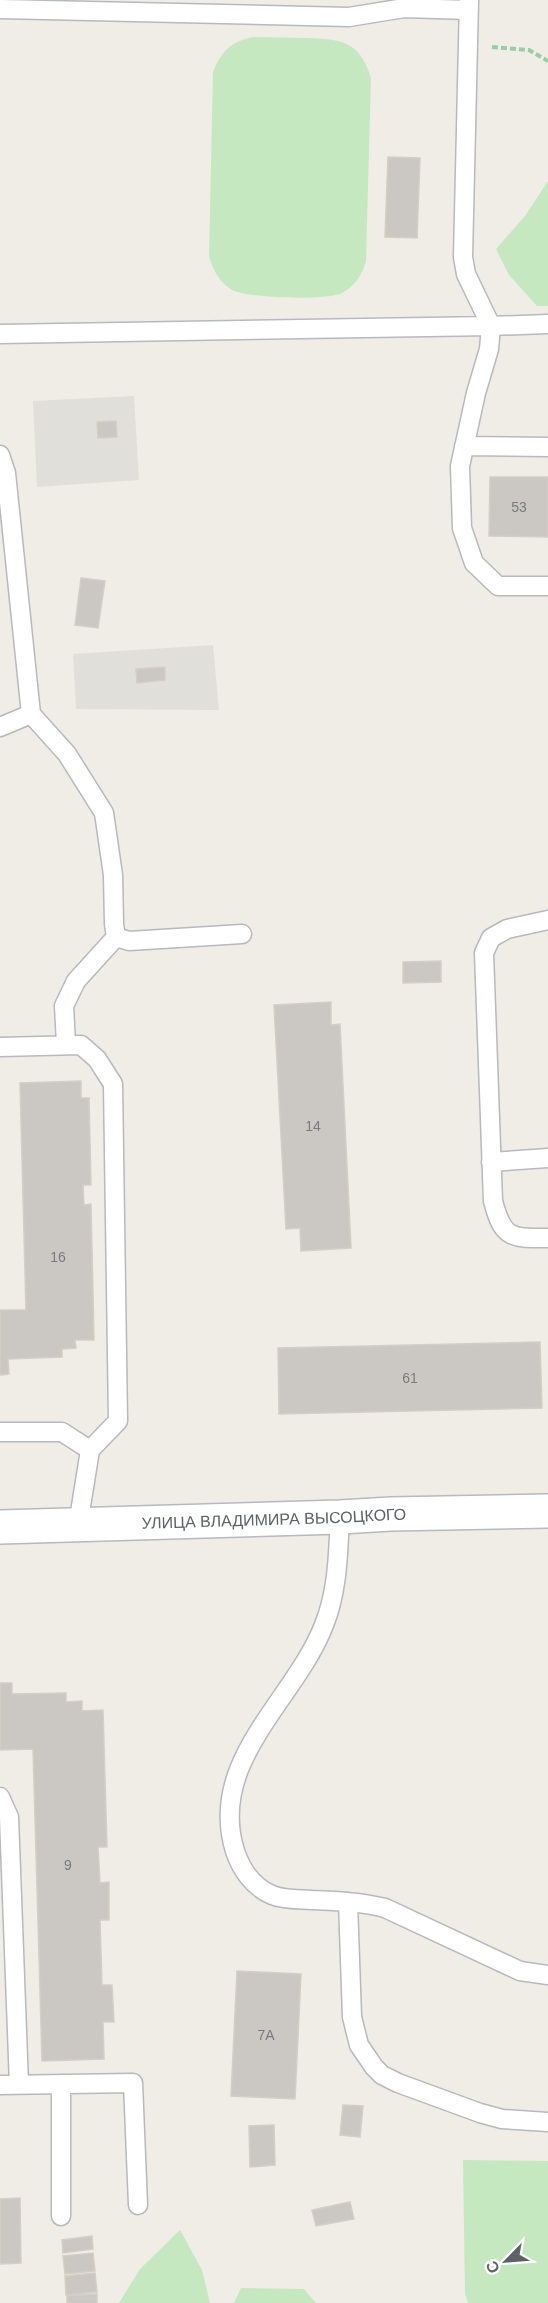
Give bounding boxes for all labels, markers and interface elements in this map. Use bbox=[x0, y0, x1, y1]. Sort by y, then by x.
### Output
house number: 53 bbox=[511, 499, 527, 515]
house number: 14 bbox=[305, 1118, 321, 1134]
house number: 16 bbox=[50, 1249, 66, 1265]
house number: 61 bbox=[402, 1370, 418, 1386]
street label: УЛИЦА ВЛАДИМИРА ВЫСОЦКОГО bbox=[141, 1506, 406, 1532]
house number: 9 bbox=[64, 1857, 72, 1873]
house number: 7А bbox=[257, 2027, 275, 2043]
north arrow bbox=[476, 2231, 536, 2291]
text: С bbox=[483, 2258, 503, 2276]

